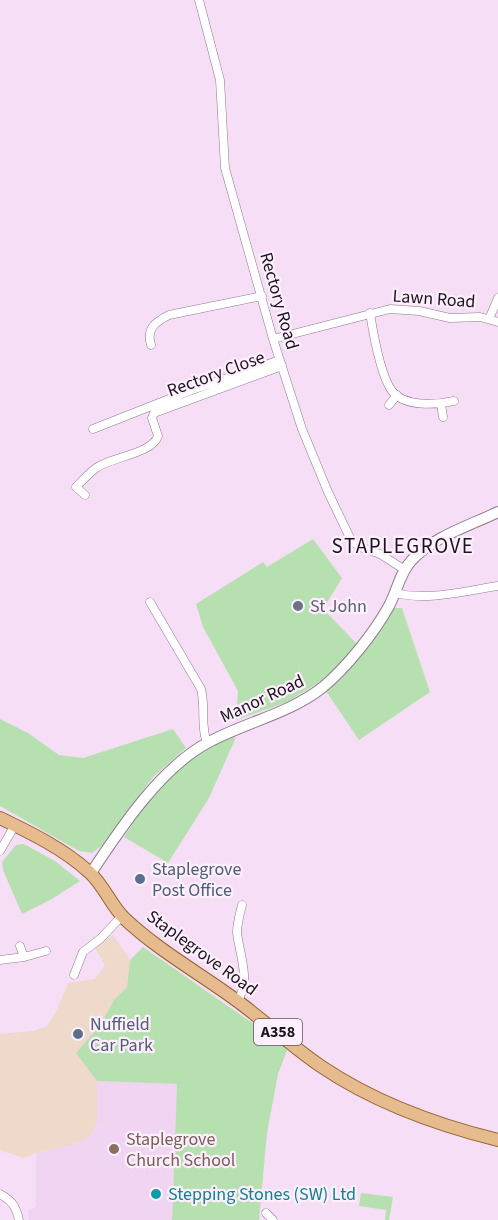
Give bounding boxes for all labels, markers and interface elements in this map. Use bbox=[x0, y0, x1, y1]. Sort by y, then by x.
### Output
street label: Rectory Road bbox=[253, 250, 305, 352]
street label: Lawn Road bbox=[392, 284, 476, 314]
street label: Rectory Close bbox=[164, 345, 268, 403]
district label: STAPLEGROVE bbox=[332, 531, 474, 561]
place label: St John bbox=[310, 594, 367, 619]
marker: St John bbox=[291, 599, 305, 613]
street label: Manor Road bbox=[216, 669, 308, 729]
place label: Staplegrove Post Office bbox=[152, 857, 241, 903]
marker: Staplegrove Post Office bbox=[133, 872, 147, 886]
street label: Staplegrove Road bbox=[141, 904, 263, 1002]
place label: Nuffield Car Park bbox=[90, 1012, 153, 1058]
road number: A358 bbox=[254, 1019, 302, 1045]
marker: Nuffield Car Park bbox=[71, 1027, 85, 1041]
place label: Staplegrove Church School bbox=[126, 1127, 235, 1173]
marker: Staplegrove Church School bbox=[107, 1142, 121, 1156]
place label: Stepping Stones (SW) Ltd bbox=[168, 1182, 356, 1207]
marker: Stepping Stones (SW) Ltd bbox=[149, 1187, 163, 1201]

